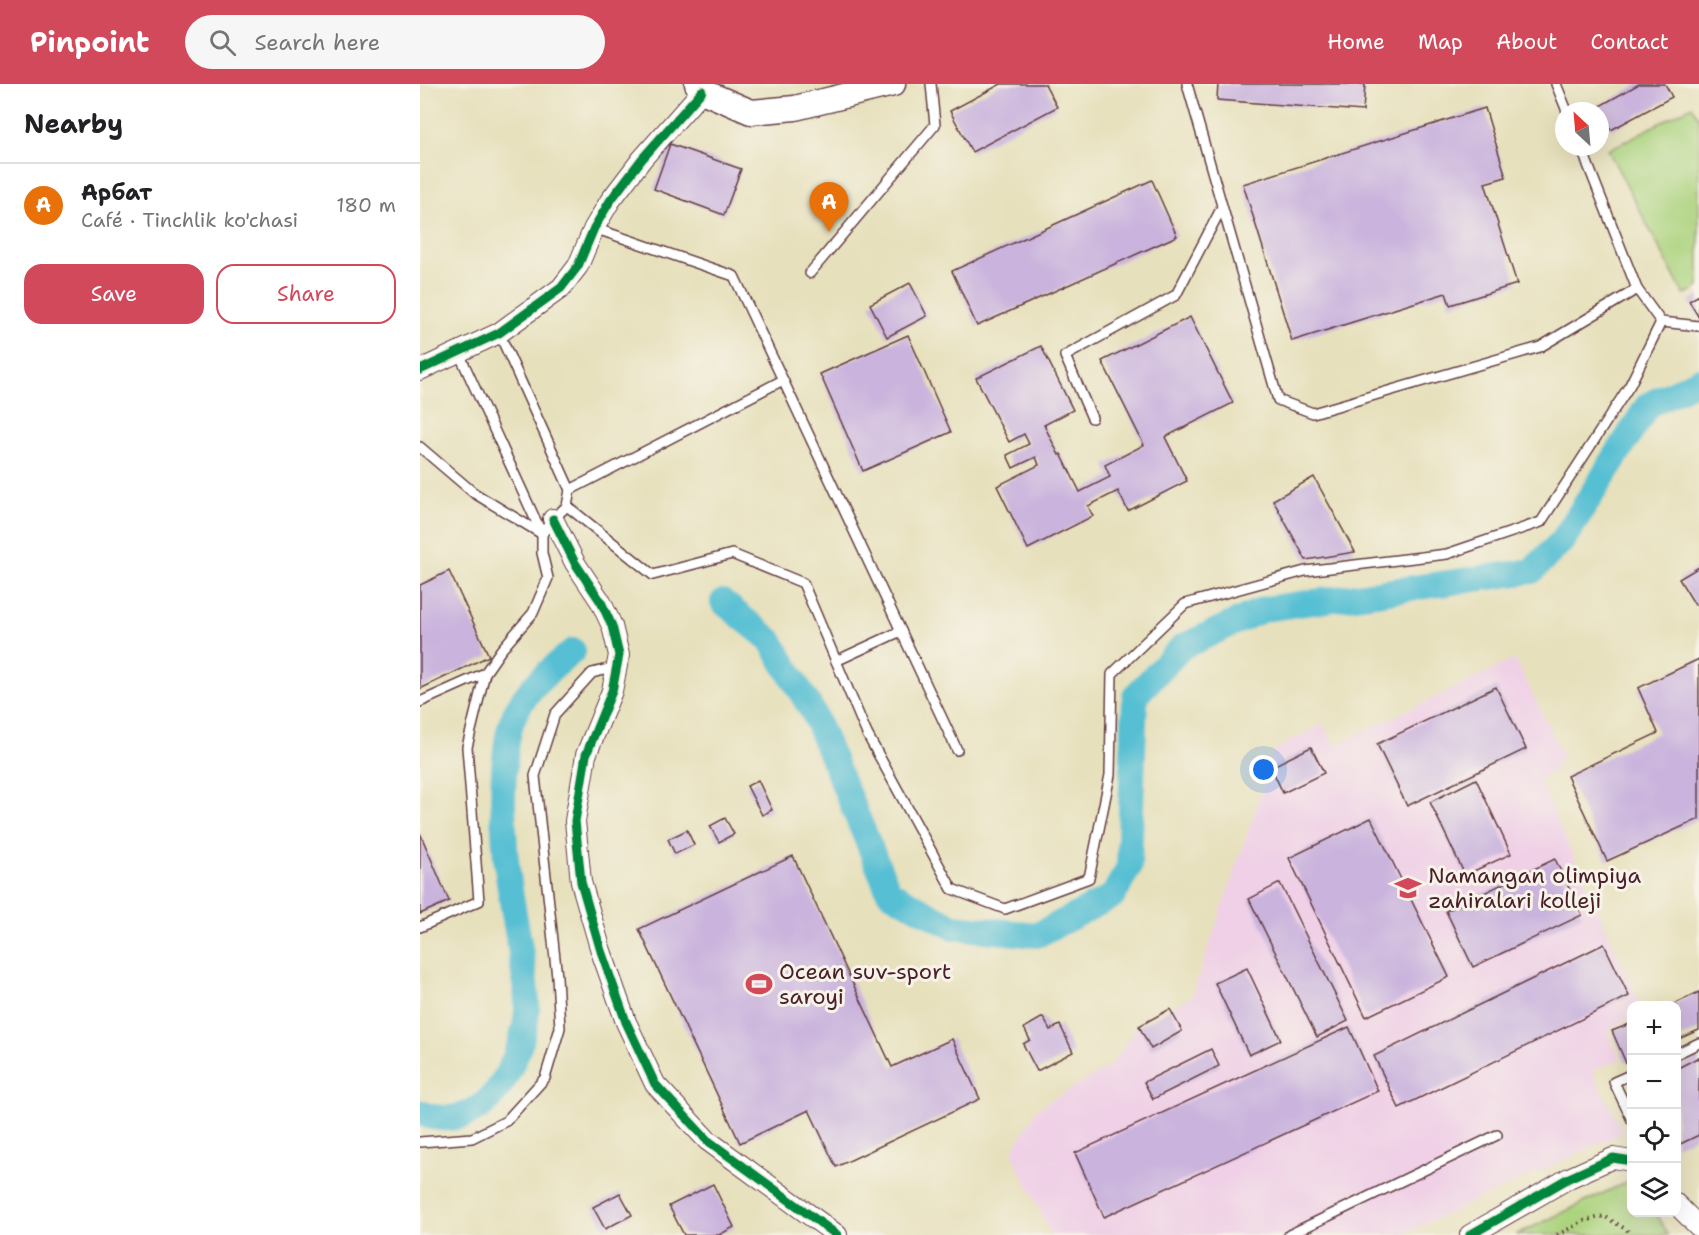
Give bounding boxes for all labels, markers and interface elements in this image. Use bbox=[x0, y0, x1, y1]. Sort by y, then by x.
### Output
search box bbox=[185, 15, 605, 69]
text: Pinpoint bbox=[30, 23, 149, 61]
icon: search bbox=[206, 26, 239, 59]
text: Search here bbox=[254, 28, 380, 57]
text: Home bbox=[1327, 28, 1385, 56]
text: Map bbox=[1418, 28, 1463, 56]
text: About bbox=[1496, 28, 1557, 56]
text: Contact bbox=[1590, 28, 1669, 56]
north arrow bbox=[1555, 102, 1609, 156]
text: Nearby bbox=[24, 106, 123, 141]
text: Арбат bbox=[81, 178, 152, 207]
pin: A bbox=[810, 182, 848, 232]
text: A bbox=[36, 192, 51, 218]
text: 180 m bbox=[336, 192, 396, 218]
text: Café · Tinchlik ko'chasi bbox=[81, 207, 298, 233]
button: Save bbox=[24, 264, 204, 324]
button: Share bbox=[216, 264, 396, 324]
your location bbox=[1249, 755, 1278, 784]
place label: Namangan olimpiya zahiralari kolleji bbox=[1428, 861, 1641, 915]
school or university icon: Namangan olimpiya zahiralari kolleji bbox=[1393, 873, 1423, 903]
place label: Ocean suv-sport saroyi bbox=[779, 957, 951, 1011]
sports icon: Ocean suv-sport saroyi bbox=[744, 969, 774, 999]
map controls bbox=[1627, 1001, 1681, 1217]
button: + bbox=[1627, 1001, 1681, 1055]
button: − bbox=[1627, 1055, 1681, 1109]
button: locate bbox=[1627, 1109, 1681, 1163]
button: layers bbox=[1627, 1163, 1681, 1217]

